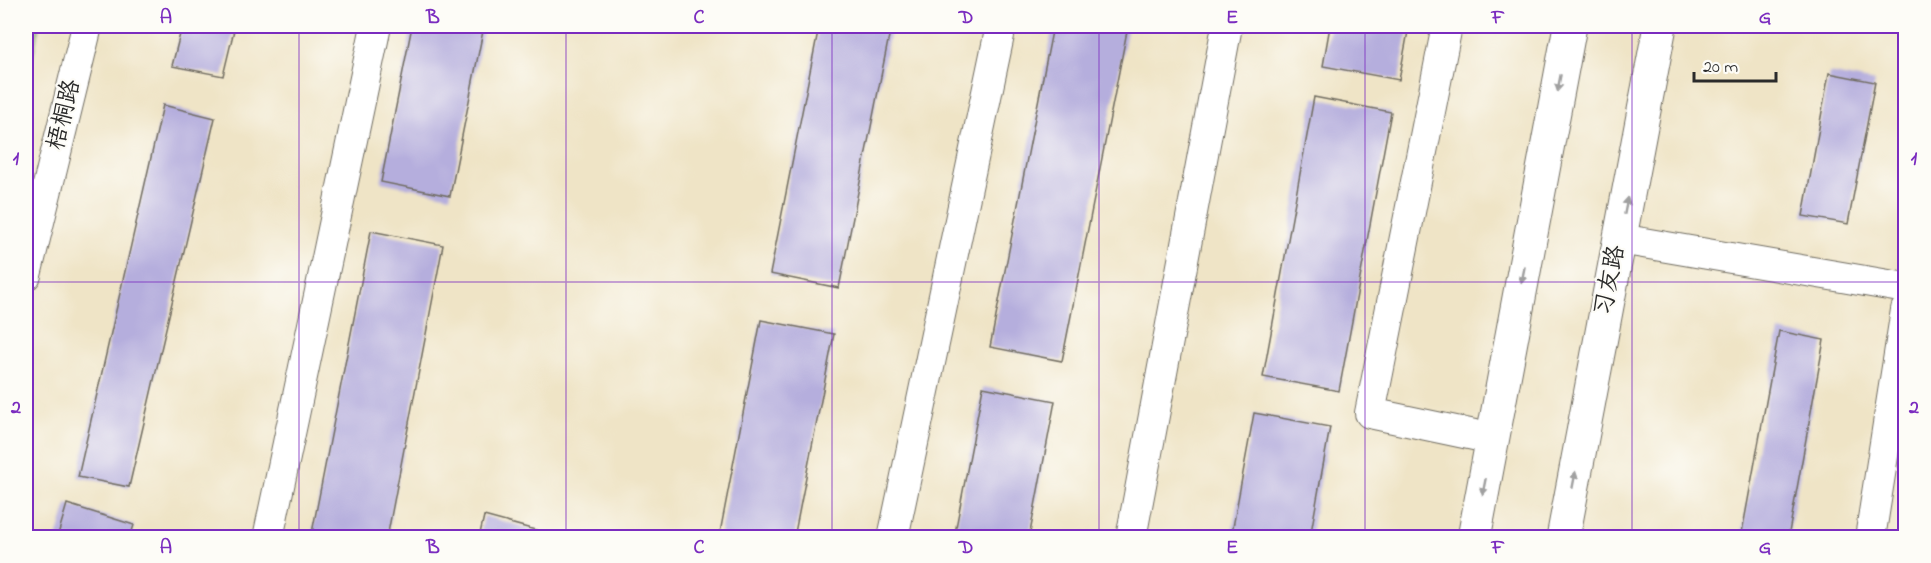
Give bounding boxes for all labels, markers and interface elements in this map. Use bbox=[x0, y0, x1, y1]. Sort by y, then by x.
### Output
text: A bbox=[160, 4, 172, 33]
text: B bbox=[425, 4, 440, 33]
text: C bbox=[694, 4, 705, 33]
text: D bbox=[958, 4, 973, 33]
text: E bbox=[1226, 4, 1238, 33]
text: F bbox=[1491, 4, 1505, 33]
text: G bbox=[1759, 4, 1772, 33]
scale bar bbox=[1694, 45, 1776, 83]
text: 20 m bbox=[1703, 55, 1738, 81]
one-way arrow bbox=[1554, 74, 1563, 93]
street label: 梧桐路 bbox=[39, 76, 91, 154]
text: 1 bbox=[13, 145, 20, 174]
text: 1 bbox=[1911, 145, 1918, 174]
one-way arrow bbox=[1622, 196, 1631, 215]
street label: 习友路 bbox=[1587, 242, 1635, 320]
one-way arrow bbox=[1518, 265, 1527, 284]
text: 2 bbox=[10, 394, 21, 423]
text: 2 bbox=[1908, 394, 1919, 423]
one-way arrow bbox=[1570, 470, 1579, 489]
one-way arrow bbox=[1479, 478, 1488, 497]
text: A bbox=[160, 534, 172, 563]
text: B bbox=[425, 534, 440, 563]
text: C bbox=[694, 534, 705, 563]
text: D bbox=[958, 534, 973, 563]
text: E bbox=[1226, 534, 1238, 563]
text: F bbox=[1491, 534, 1505, 563]
text: G bbox=[1759, 534, 1772, 563]

